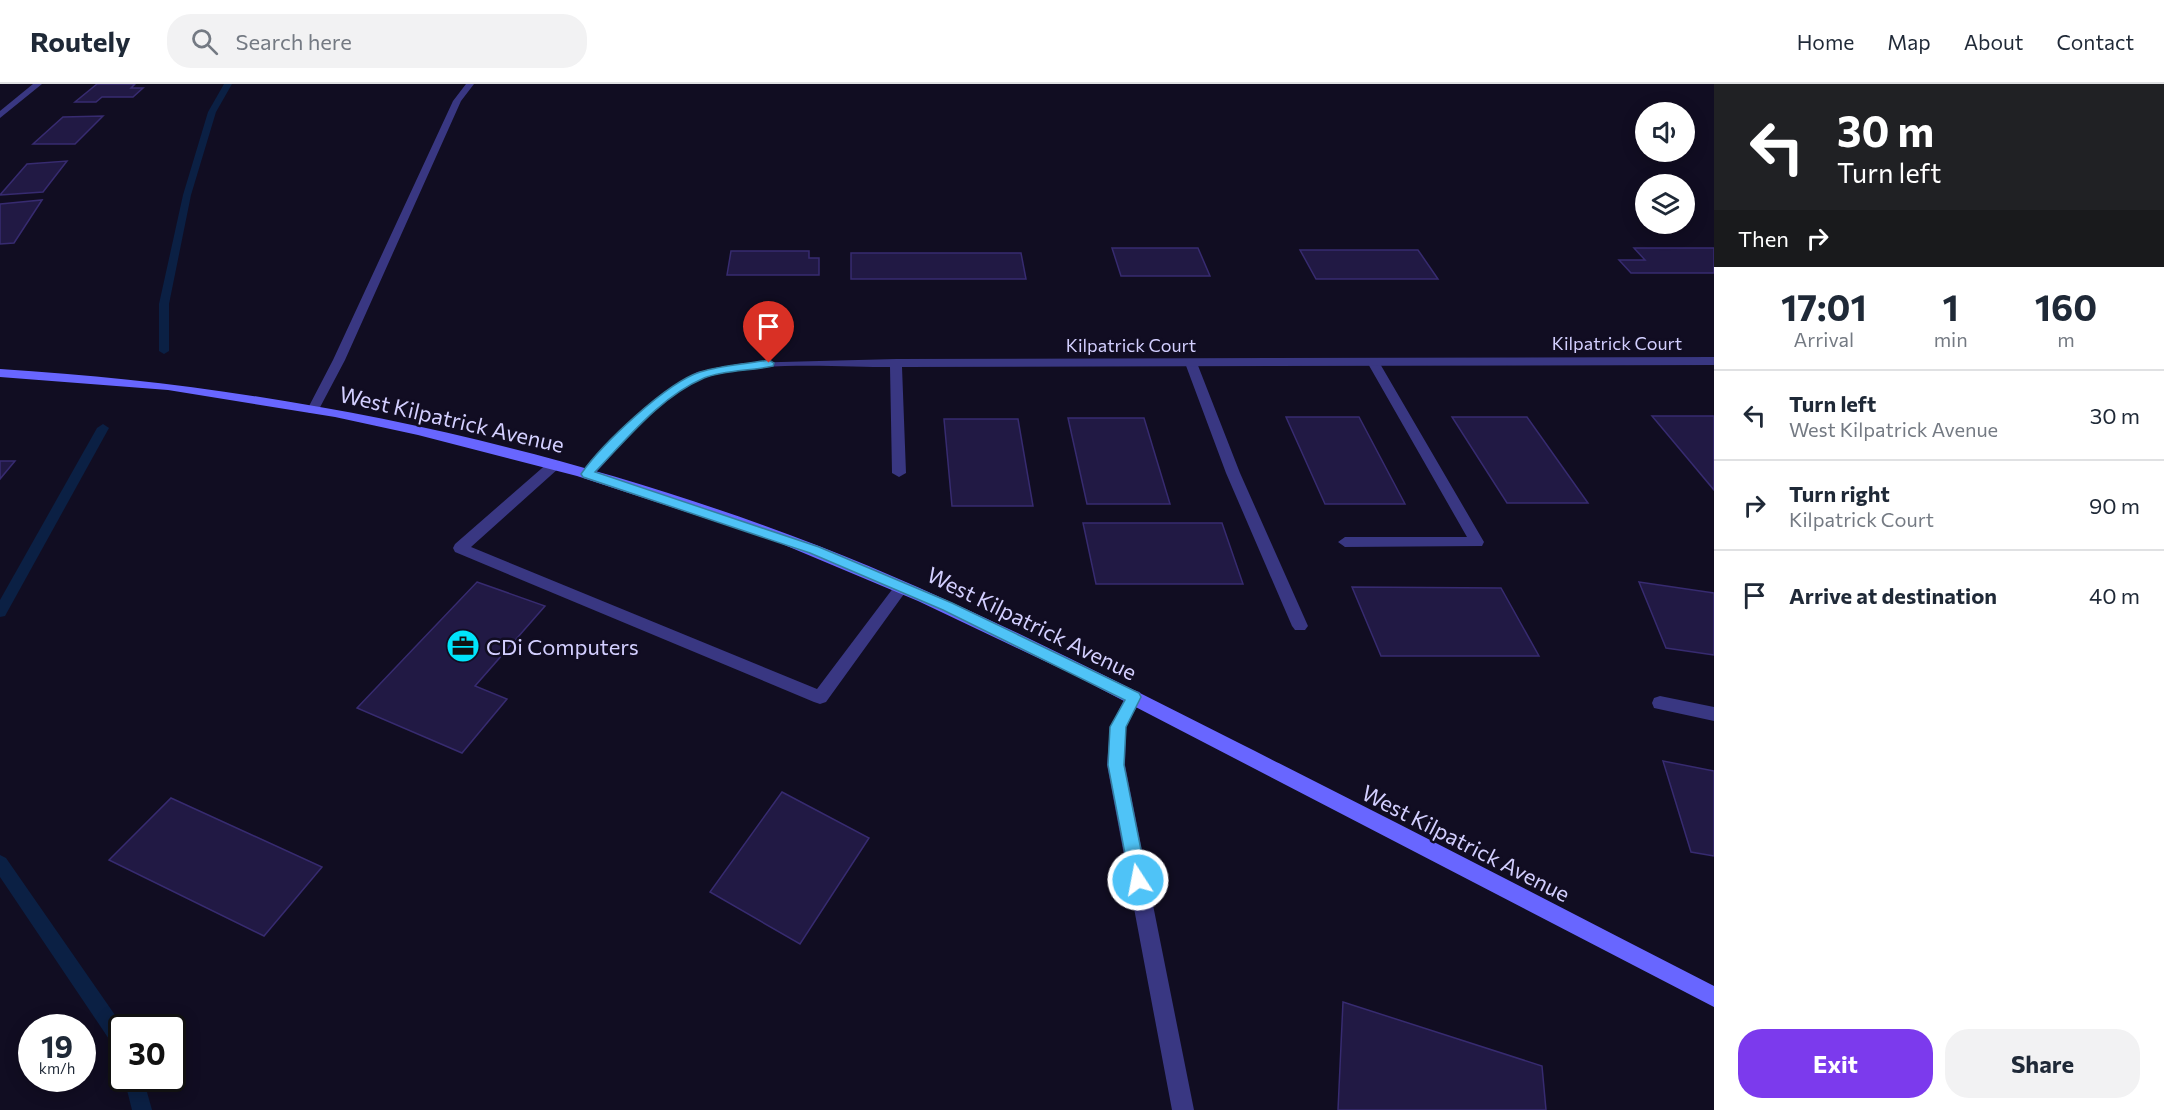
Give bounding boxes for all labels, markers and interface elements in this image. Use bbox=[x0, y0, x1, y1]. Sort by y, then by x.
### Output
search box bbox=[167, 14, 587, 68]
text: Routely bbox=[30, 24, 131, 58]
icon: search bbox=[188, 25, 221, 58]
text: Search here bbox=[236, 28, 352, 55]
text: Home bbox=[1797, 29, 1854, 54]
text: Map bbox=[1887, 29, 1931, 54]
text: About bbox=[1964, 29, 2023, 54]
text: Contact bbox=[2056, 29, 2134, 54]
map controls bbox=[1635, 102, 1695, 234]
button: sound bbox=[1635, 102, 1695, 162]
text: 30 m bbox=[1837, 104, 1934, 156]
icon: left bbox=[1738, 108, 1816, 186]
text: Turn left bbox=[1837, 156, 1941, 189]
button: layers bbox=[1635, 174, 1695, 234]
icon: right bbox=[1801, 222, 1834, 255]
text: Then bbox=[1738, 225, 1789, 252]
text: 17:01 bbox=[1781, 284, 1867, 328]
text: 1 bbox=[1943, 284, 1959, 328]
text: 160 bbox=[2035, 284, 2097, 328]
pin bbox=[743, 301, 794, 363]
icon: arrive bbox=[752, 310, 785, 343]
text: Arrival bbox=[1794, 327, 1854, 351]
text: min bbox=[1934, 327, 1968, 351]
text: m bbox=[2057, 327, 2075, 351]
street label: Kilpatrick Court bbox=[1552, 332, 1682, 354]
street label: Kilpatrick Court bbox=[1066, 334, 1196, 356]
street label: West Kilpatrick Avenue bbox=[337, 380, 567, 458]
text: Turn left bbox=[1789, 390, 1876, 417]
icon: left bbox=[1738, 399, 1771, 432]
text: 30 m bbox=[2090, 402, 2140, 429]
text: West Kilpatrick Avenue bbox=[1789, 417, 1998, 441]
text: Turn right bbox=[1789, 480, 1890, 507]
icon: right bbox=[1738, 489, 1771, 522]
text: 90 m bbox=[2089, 492, 2140, 519]
text: Kilpatrick Court bbox=[1789, 507, 1934, 531]
street label: West Kilpatrick Avenue bbox=[923, 560, 1141, 686]
icon: arrive bbox=[1738, 579, 1771, 612]
text: Arrive at destination bbox=[1789, 582, 1997, 609]
text: 40 m bbox=[2089, 582, 2140, 609]
office icon: CDi Computers bbox=[445, 628, 481, 664]
place label: CDi Computers bbox=[486, 633, 639, 660]
street label: West Kilpatrick Avenue bbox=[1357, 779, 1575, 907]
position arrow bbox=[1106, 848, 1170, 912]
speed limit sign: 30 bbox=[108, 1014, 186, 1092]
text: 19 bbox=[41, 1027, 73, 1064]
button: Exit bbox=[1738, 1029, 1933, 1098]
button: Share bbox=[1945, 1029, 2140, 1098]
text: km/h bbox=[39, 1059, 75, 1077]

